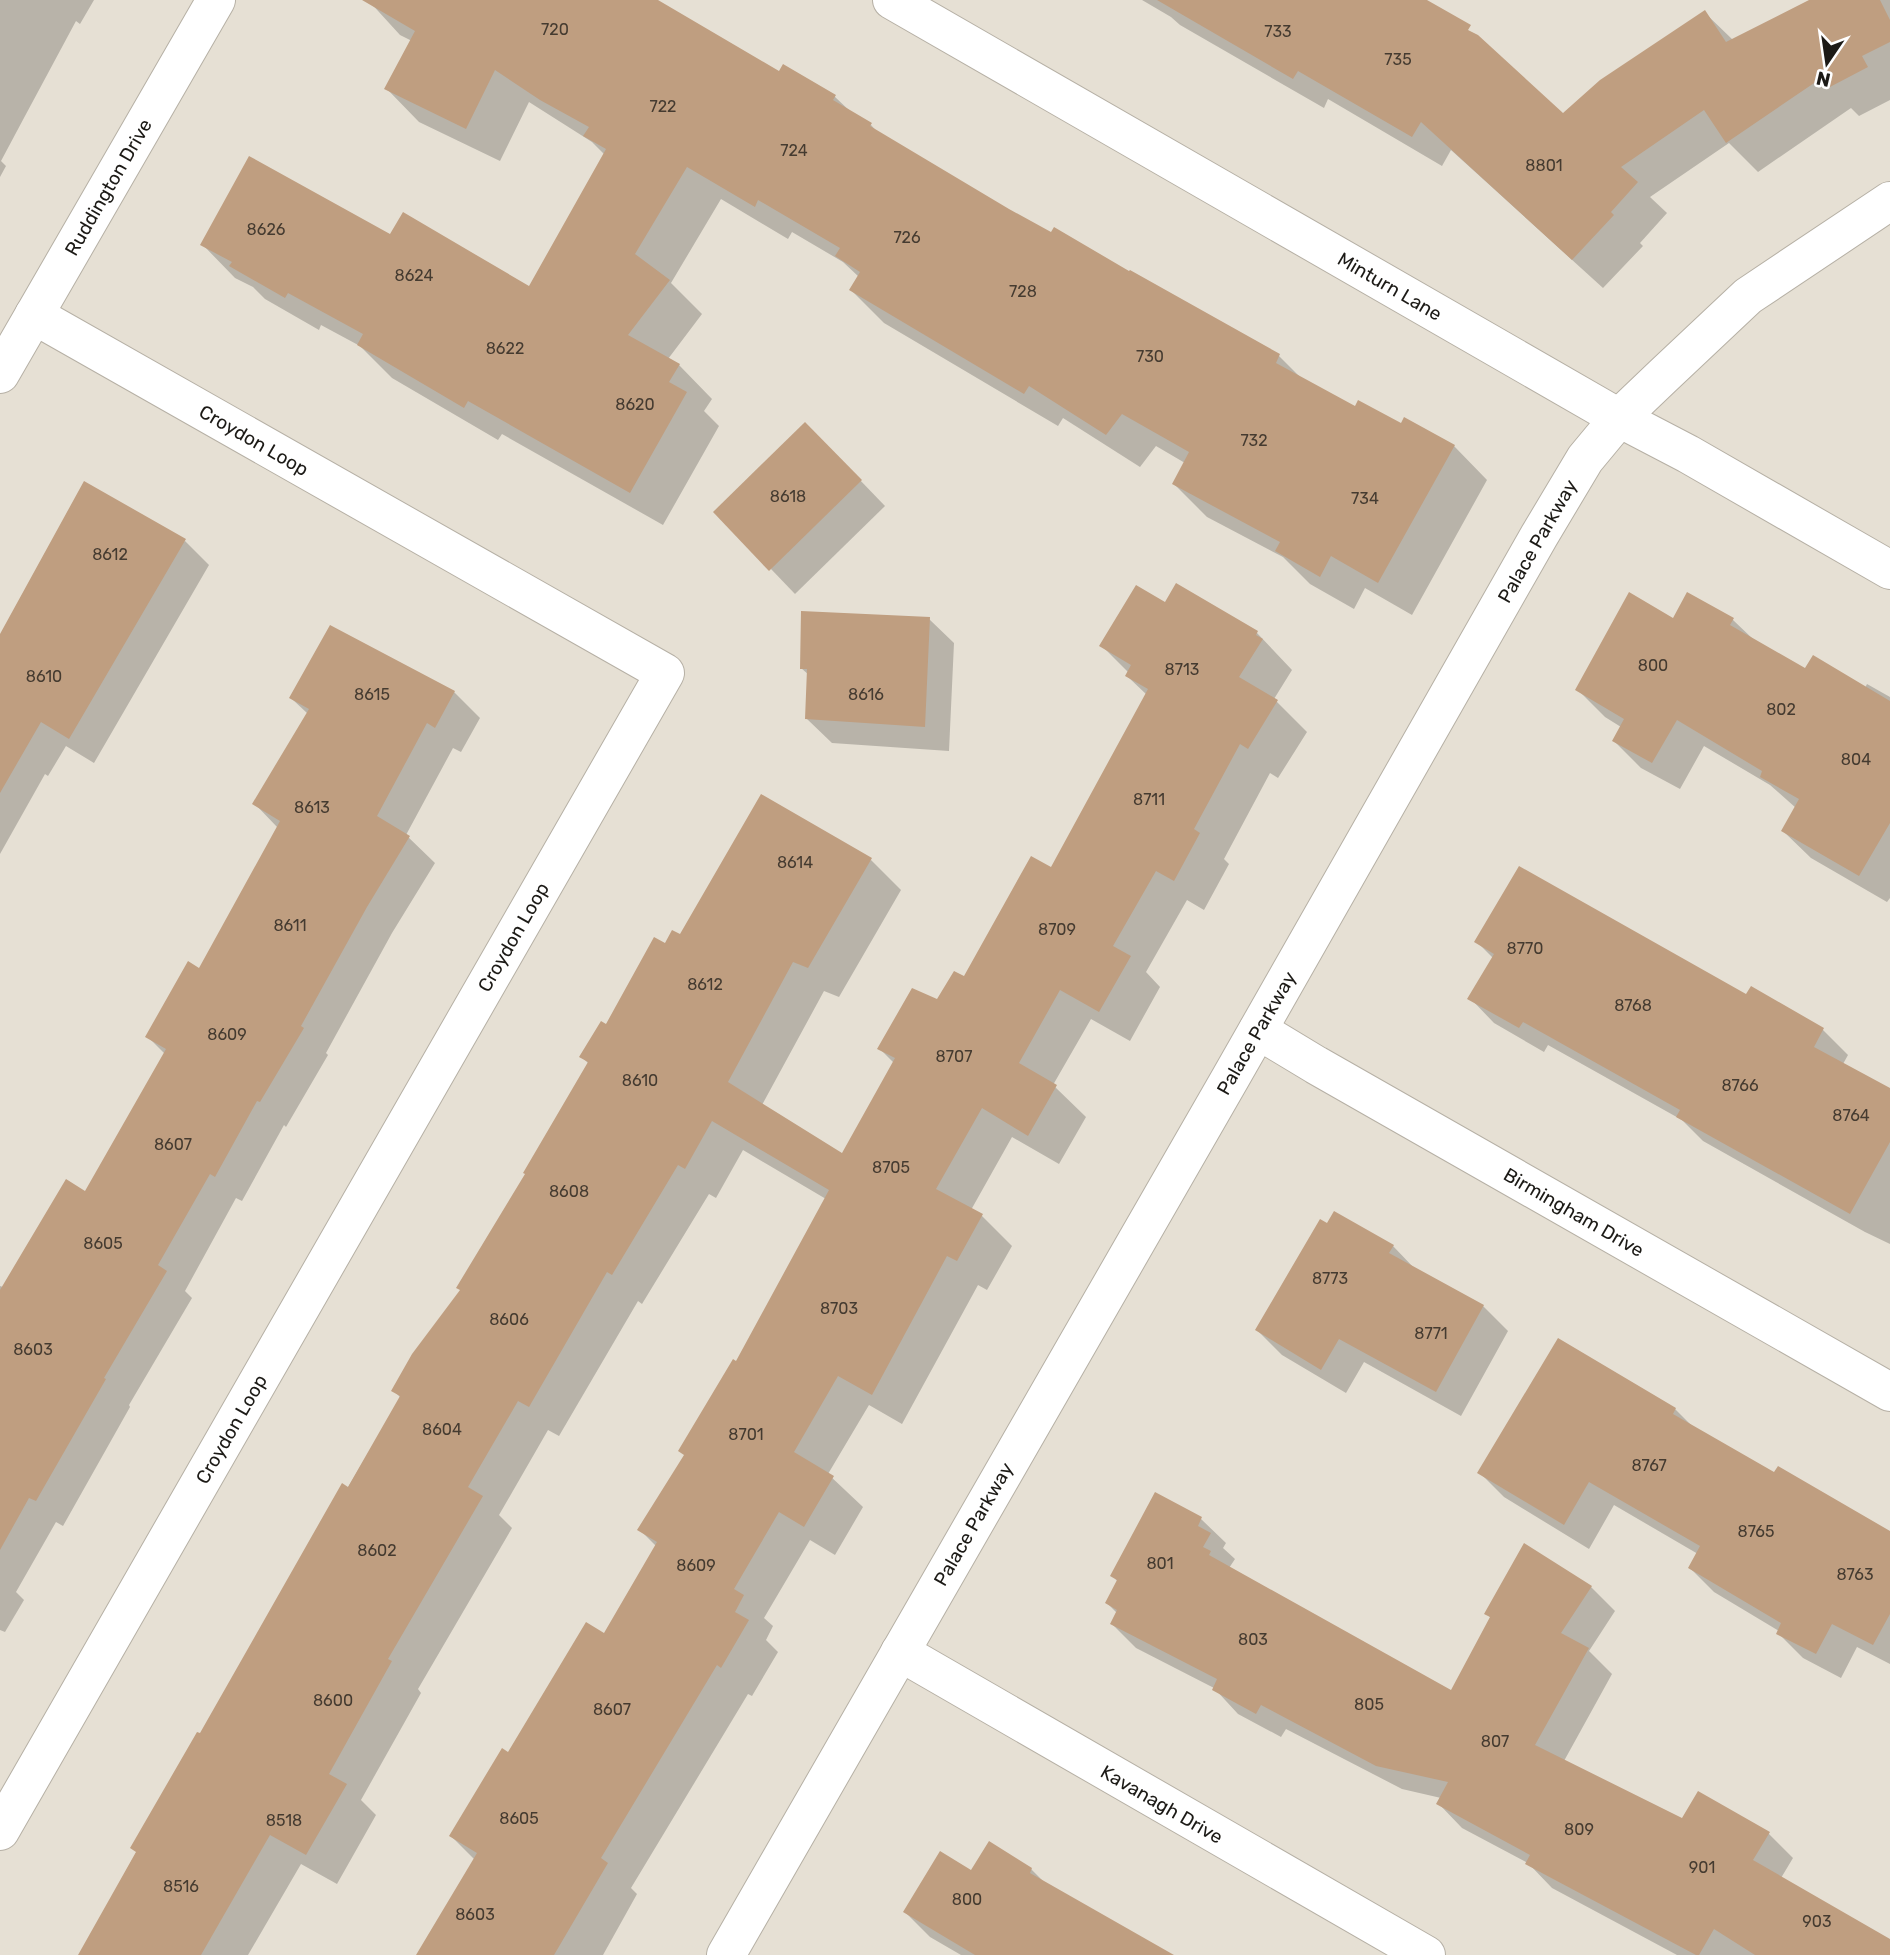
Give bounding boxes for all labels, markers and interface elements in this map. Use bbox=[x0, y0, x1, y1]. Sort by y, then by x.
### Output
house number: 720 bbox=[541, 20, 569, 39]
house number: 733 bbox=[1264, 22, 1292, 41]
north arrow bbox=[1792, 28, 1862, 98]
house number: 735 bbox=[1384, 50, 1412, 69]
text: N bbox=[1814, 66, 1833, 92]
house number: 722 bbox=[650, 97, 677, 116]
street label: Ruddington Drive bbox=[60, 115, 157, 260]
house number: 724 bbox=[780, 141, 808, 160]
house number: 8801 bbox=[1525, 156, 1563, 175]
house number: 8626 bbox=[247, 220, 286, 239]
house number: 726 bbox=[893, 228, 921, 247]
street label: Minturn Lane bbox=[1333, 247, 1446, 326]
house number: 8624 bbox=[395, 266, 434, 285]
house number: 728 bbox=[1009, 282, 1037, 301]
house number: 8622 bbox=[486, 339, 524, 358]
house number: 730 bbox=[1136, 347, 1164, 366]
house number: 8620 bbox=[615, 395, 655, 414]
street label: Croydon Loop bbox=[195, 400, 312, 481]
house number: 732 bbox=[1240, 431, 1268, 450]
street label: Palace Parkway bbox=[1493, 475, 1582, 607]
house number: 8618 bbox=[770, 487, 806, 506]
house number: 734 bbox=[1351, 489, 1379, 508]
house number: 8612 bbox=[92, 545, 128, 564]
house number: 800 bbox=[1638, 656, 1668, 675]
house number: 8713 bbox=[1165, 660, 1199, 679]
house number: 8610 bbox=[26, 667, 62, 686]
house number: 8615 bbox=[354, 685, 390, 704]
house number: 8616 bbox=[848, 685, 884, 704]
house number: 802 bbox=[1766, 700, 1796, 719]
house number: 804 bbox=[1841, 750, 1871, 769]
house number: 8711 bbox=[1133, 790, 1165, 809]
house number: 8613 bbox=[294, 798, 330, 817]
house number: 8614 bbox=[777, 853, 813, 872]
street label: Croydon Loop bbox=[473, 879, 554, 996]
house number: 8611 bbox=[273, 916, 307, 935]
house number: 8709 bbox=[1038, 920, 1076, 939]
house number: 8770 bbox=[1507, 939, 1543, 958]
street label: Palace Parkway bbox=[1212, 967, 1301, 1099]
house number: 8612 bbox=[687, 975, 723, 994]
house number: 8768 bbox=[1614, 996, 1652, 1015]
house number: 8609 bbox=[207, 1025, 247, 1044]
house number: 8707 bbox=[936, 1047, 972, 1066]
house number: 8610 bbox=[622, 1071, 658, 1090]
house number: 8766 bbox=[1721, 1076, 1759, 1095]
house number: 8764 bbox=[1832, 1106, 1870, 1125]
house number: 8607 bbox=[154, 1135, 192, 1154]
house number: 8705 bbox=[872, 1158, 910, 1177]
street label: Birmingham Drive bbox=[1500, 1163, 1648, 1262]
house number: 8608 bbox=[549, 1182, 589, 1201]
house number: 8605 bbox=[83, 1234, 123, 1253]
house number: 8773 bbox=[1312, 1269, 1348, 1288]
house number: 8703 bbox=[820, 1299, 858, 1318]
house number: 8606 bbox=[489, 1310, 529, 1329]
house number: 8771 bbox=[1414, 1324, 1448, 1343]
house number: 8603 bbox=[13, 1340, 53, 1359]
street label: Croydon Loop bbox=[191, 1371, 272, 1488]
house number: 8604 bbox=[422, 1420, 462, 1439]
house number: 8701 bbox=[728, 1425, 764, 1444]
house number: 8767 bbox=[1631, 1456, 1667, 1475]
street label: Palace Parkway bbox=[929, 1458, 1018, 1590]
house number: 8765 bbox=[1737, 1522, 1775, 1541]
house number: 8602 bbox=[357, 1541, 397, 1560]
house number: 801 bbox=[1146, 1554, 1174, 1573]
house number: 8609 bbox=[676, 1556, 716, 1575]
house number: 8763 bbox=[1836, 1565, 1874, 1584]
house number: 803 bbox=[1238, 1630, 1268, 1649]
house number: 8600 bbox=[313, 1691, 353, 1710]
house number: 805 bbox=[1354, 1695, 1384, 1714]
house number: 8607 bbox=[593, 1700, 631, 1719]
house number: 807 bbox=[1481, 1732, 1509, 1751]
street label: Kavanagh Drive bbox=[1096, 1760, 1227, 1849]
house number: 8605 bbox=[499, 1809, 539, 1828]
house number: 8518 bbox=[266, 1811, 302, 1830]
house number: 809 bbox=[1564, 1820, 1594, 1839]
house number: 901 bbox=[1689, 1858, 1715, 1877]
house number: 8516 bbox=[163, 1877, 199, 1896]
house number: 800 bbox=[952, 1890, 982, 1909]
house number: 8603 bbox=[455, 1905, 495, 1924]
house number: 903 bbox=[1802, 1912, 1832, 1931]

